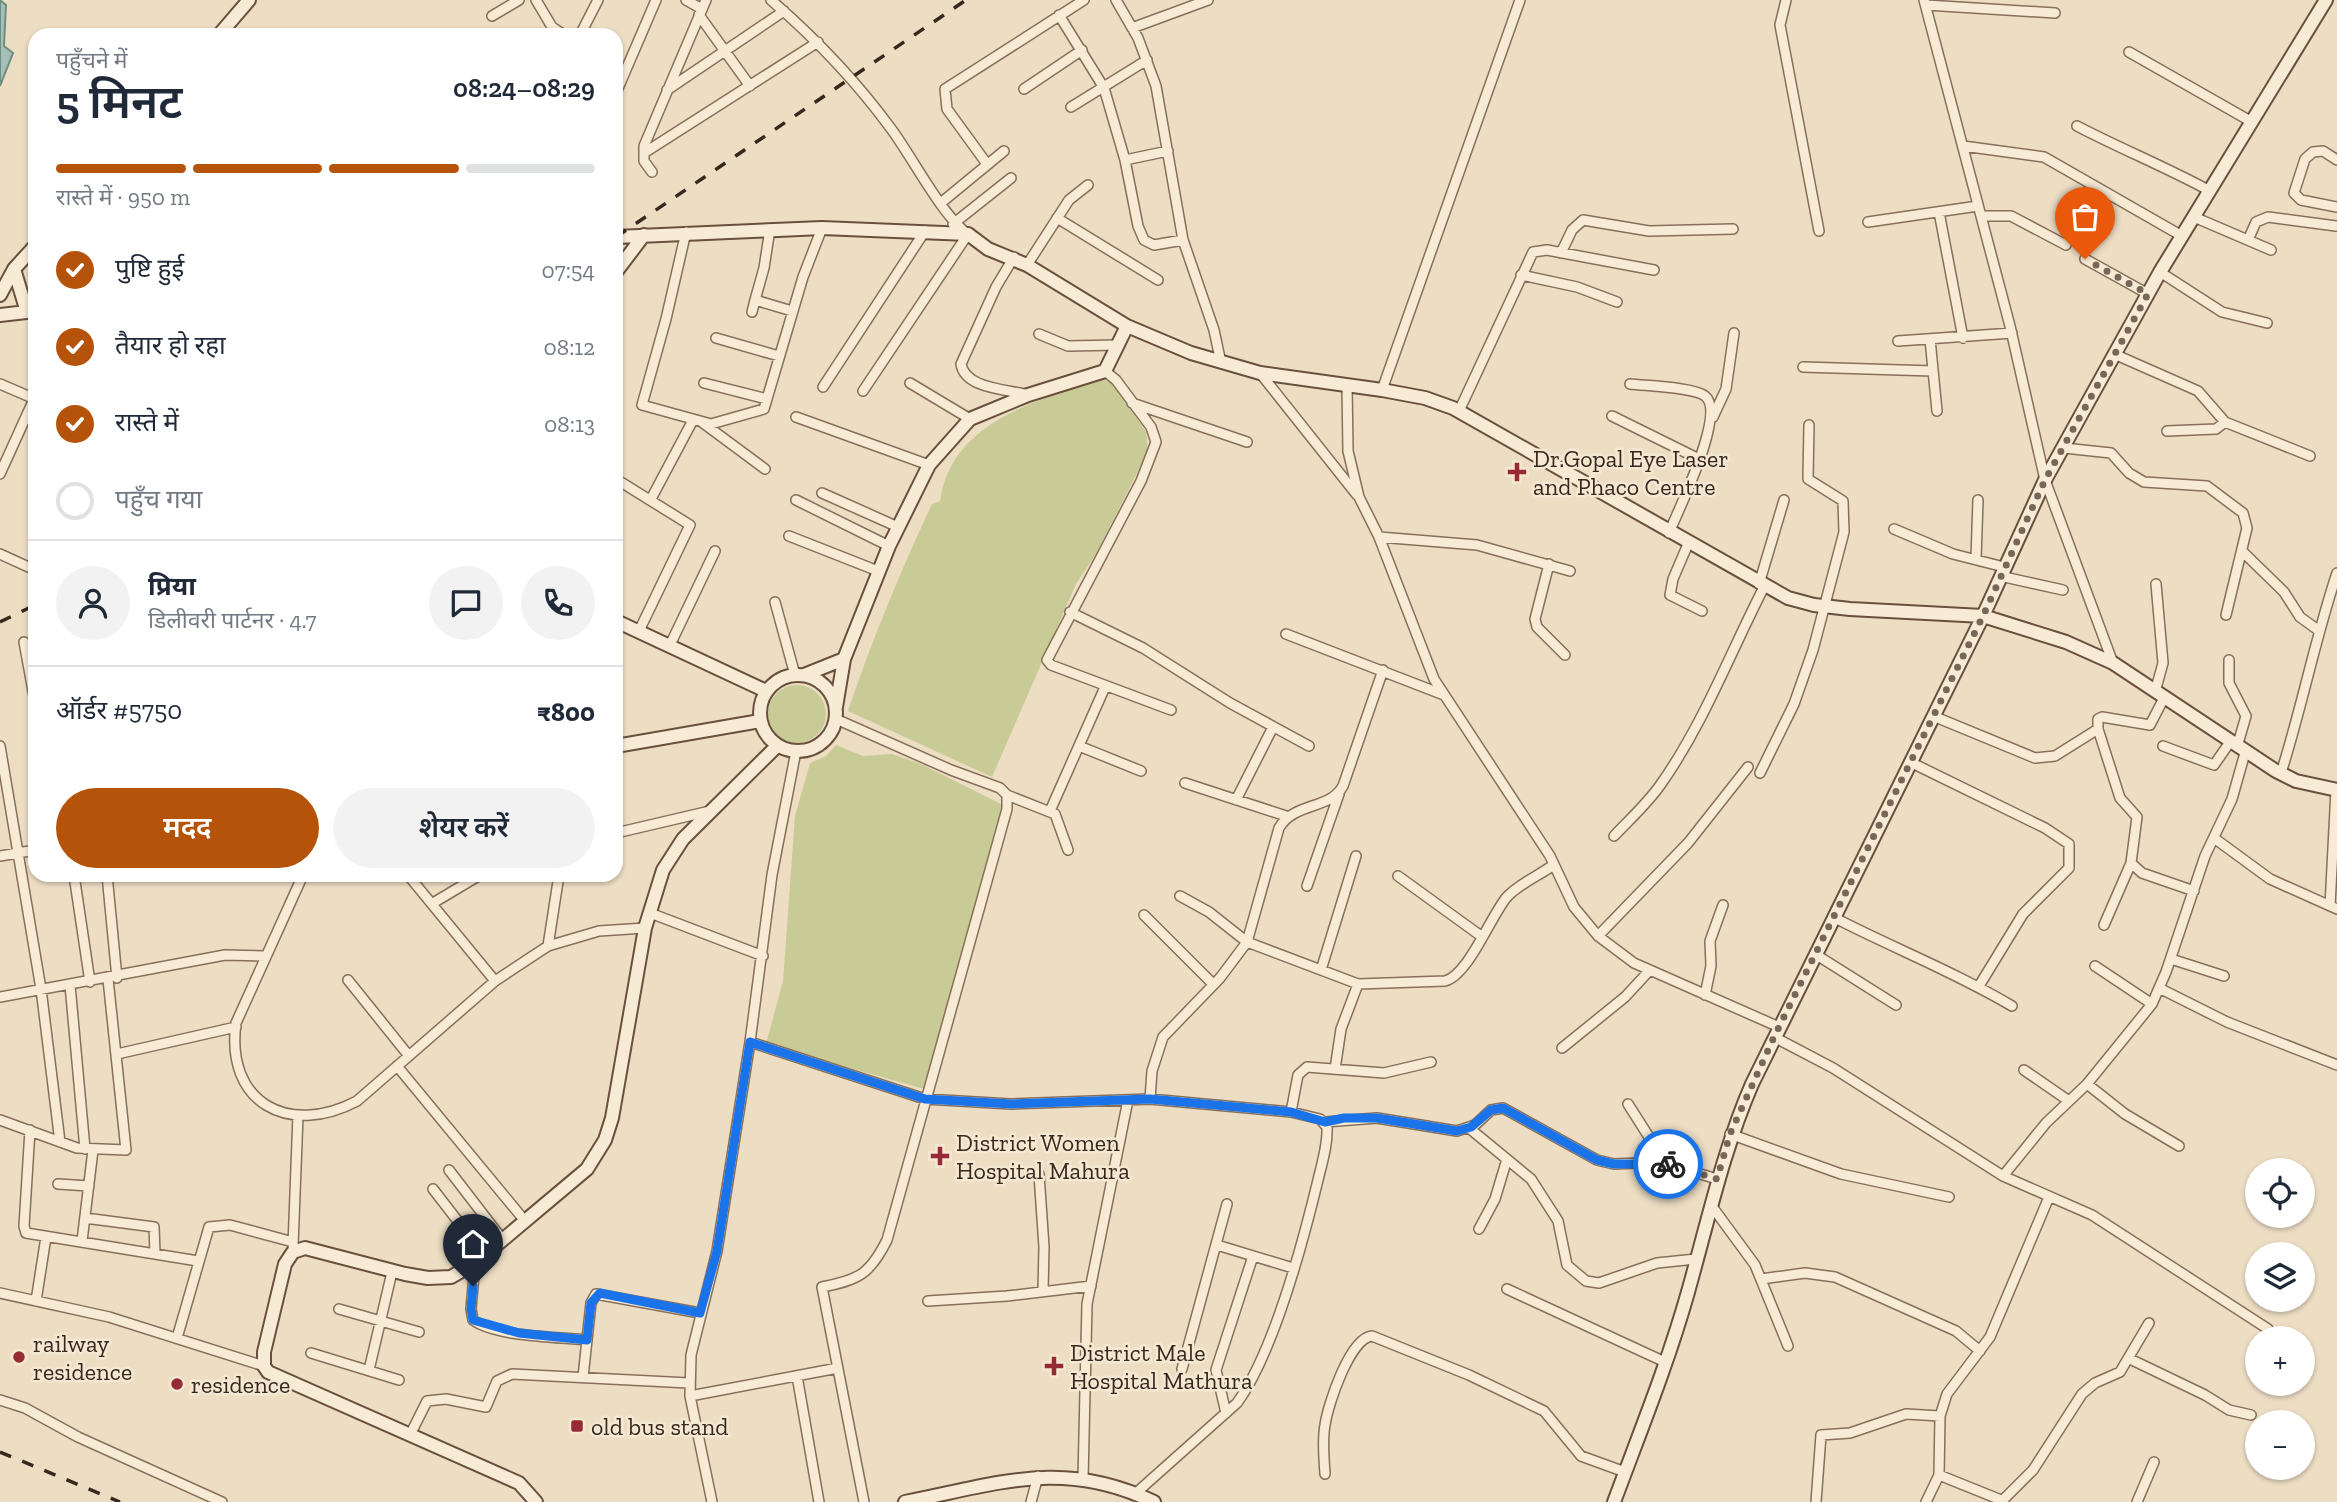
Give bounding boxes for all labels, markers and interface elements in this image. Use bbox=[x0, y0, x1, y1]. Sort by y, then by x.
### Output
text: पहुँचने में bbox=[56, 46, 128, 74]
text: 08:24–08:29 bbox=[453, 72, 595, 104]
text: 5 मिनट bbox=[56, 75, 183, 130]
text: रास्ते में · 950 m bbox=[56, 183, 190, 211]
pin bbox=[2055, 187, 2115, 259]
icon: bag bbox=[2066, 198, 2104, 236]
icon: check bbox=[56, 251, 94, 289]
text: पुष्टि हुई bbox=[115, 252, 184, 284]
text: 07:54 bbox=[542, 256, 595, 284]
icon: check bbox=[56, 328, 94, 366]
text: तैयार हो रहा bbox=[115, 329, 226, 361]
text: 08:12 bbox=[544, 333, 595, 361]
icon: check bbox=[56, 405, 94, 443]
text: रास्ते में bbox=[115, 406, 179, 438]
text: 08:13 bbox=[544, 410, 595, 438]
place label: Dr.Gopal Eye Laser and Phaco Centre bbox=[1533, 444, 1728, 501]
marker: Dr.Gopal Eye Laser and Phaco Centre bbox=[1507, 462, 1527, 482]
text: पहुँच गया bbox=[115, 483, 202, 515]
button: person bbox=[56, 566, 130, 640]
button: chat bbox=[429, 566, 503, 640]
button: phone bbox=[521, 566, 595, 640]
text: प्रिया bbox=[148, 570, 196, 602]
text: डिलीवरी पार्टनर · 4.7 bbox=[148, 606, 316, 634]
text: ऑर्डर #5750 bbox=[56, 694, 182, 726]
text: ₹800 bbox=[537, 696, 595, 728]
button: मदद bbox=[56, 788, 319, 868]
button: शेयर करें bbox=[333, 788, 595, 868]
place label: District Women Hospital Mahura bbox=[956, 1128, 1130, 1185]
courier bbox=[1633, 1129, 1703, 1199]
icon: bike bbox=[1649, 1145, 1687, 1183]
marker: District Women Hospital Mahura bbox=[930, 1146, 950, 1166]
map controls bbox=[2245, 1158, 2315, 1480]
button: locate bbox=[2245, 1158, 2315, 1228]
pin bbox=[443, 1214, 503, 1286]
icon: home bbox=[454, 1225, 492, 1263]
button: layers bbox=[2245, 1242, 2315, 1312]
button: + bbox=[2245, 1326, 2315, 1396]
place label: railway residence bbox=[33, 1329, 132, 1386]
place label: District Male Hospital Mathura bbox=[1070, 1338, 1253, 1395]
marker: railway residence bbox=[11, 1349, 27, 1365]
marker: District Male Hospital Mathura bbox=[1044, 1356, 1064, 1376]
place label: residence bbox=[191, 1370, 290, 1399]
marker: residence bbox=[169, 1376, 185, 1392]
button: − bbox=[2245, 1410, 2315, 1480]
place label: old bus stand bbox=[591, 1412, 729, 1441]
marker: old bus stand bbox=[569, 1418, 585, 1434]

